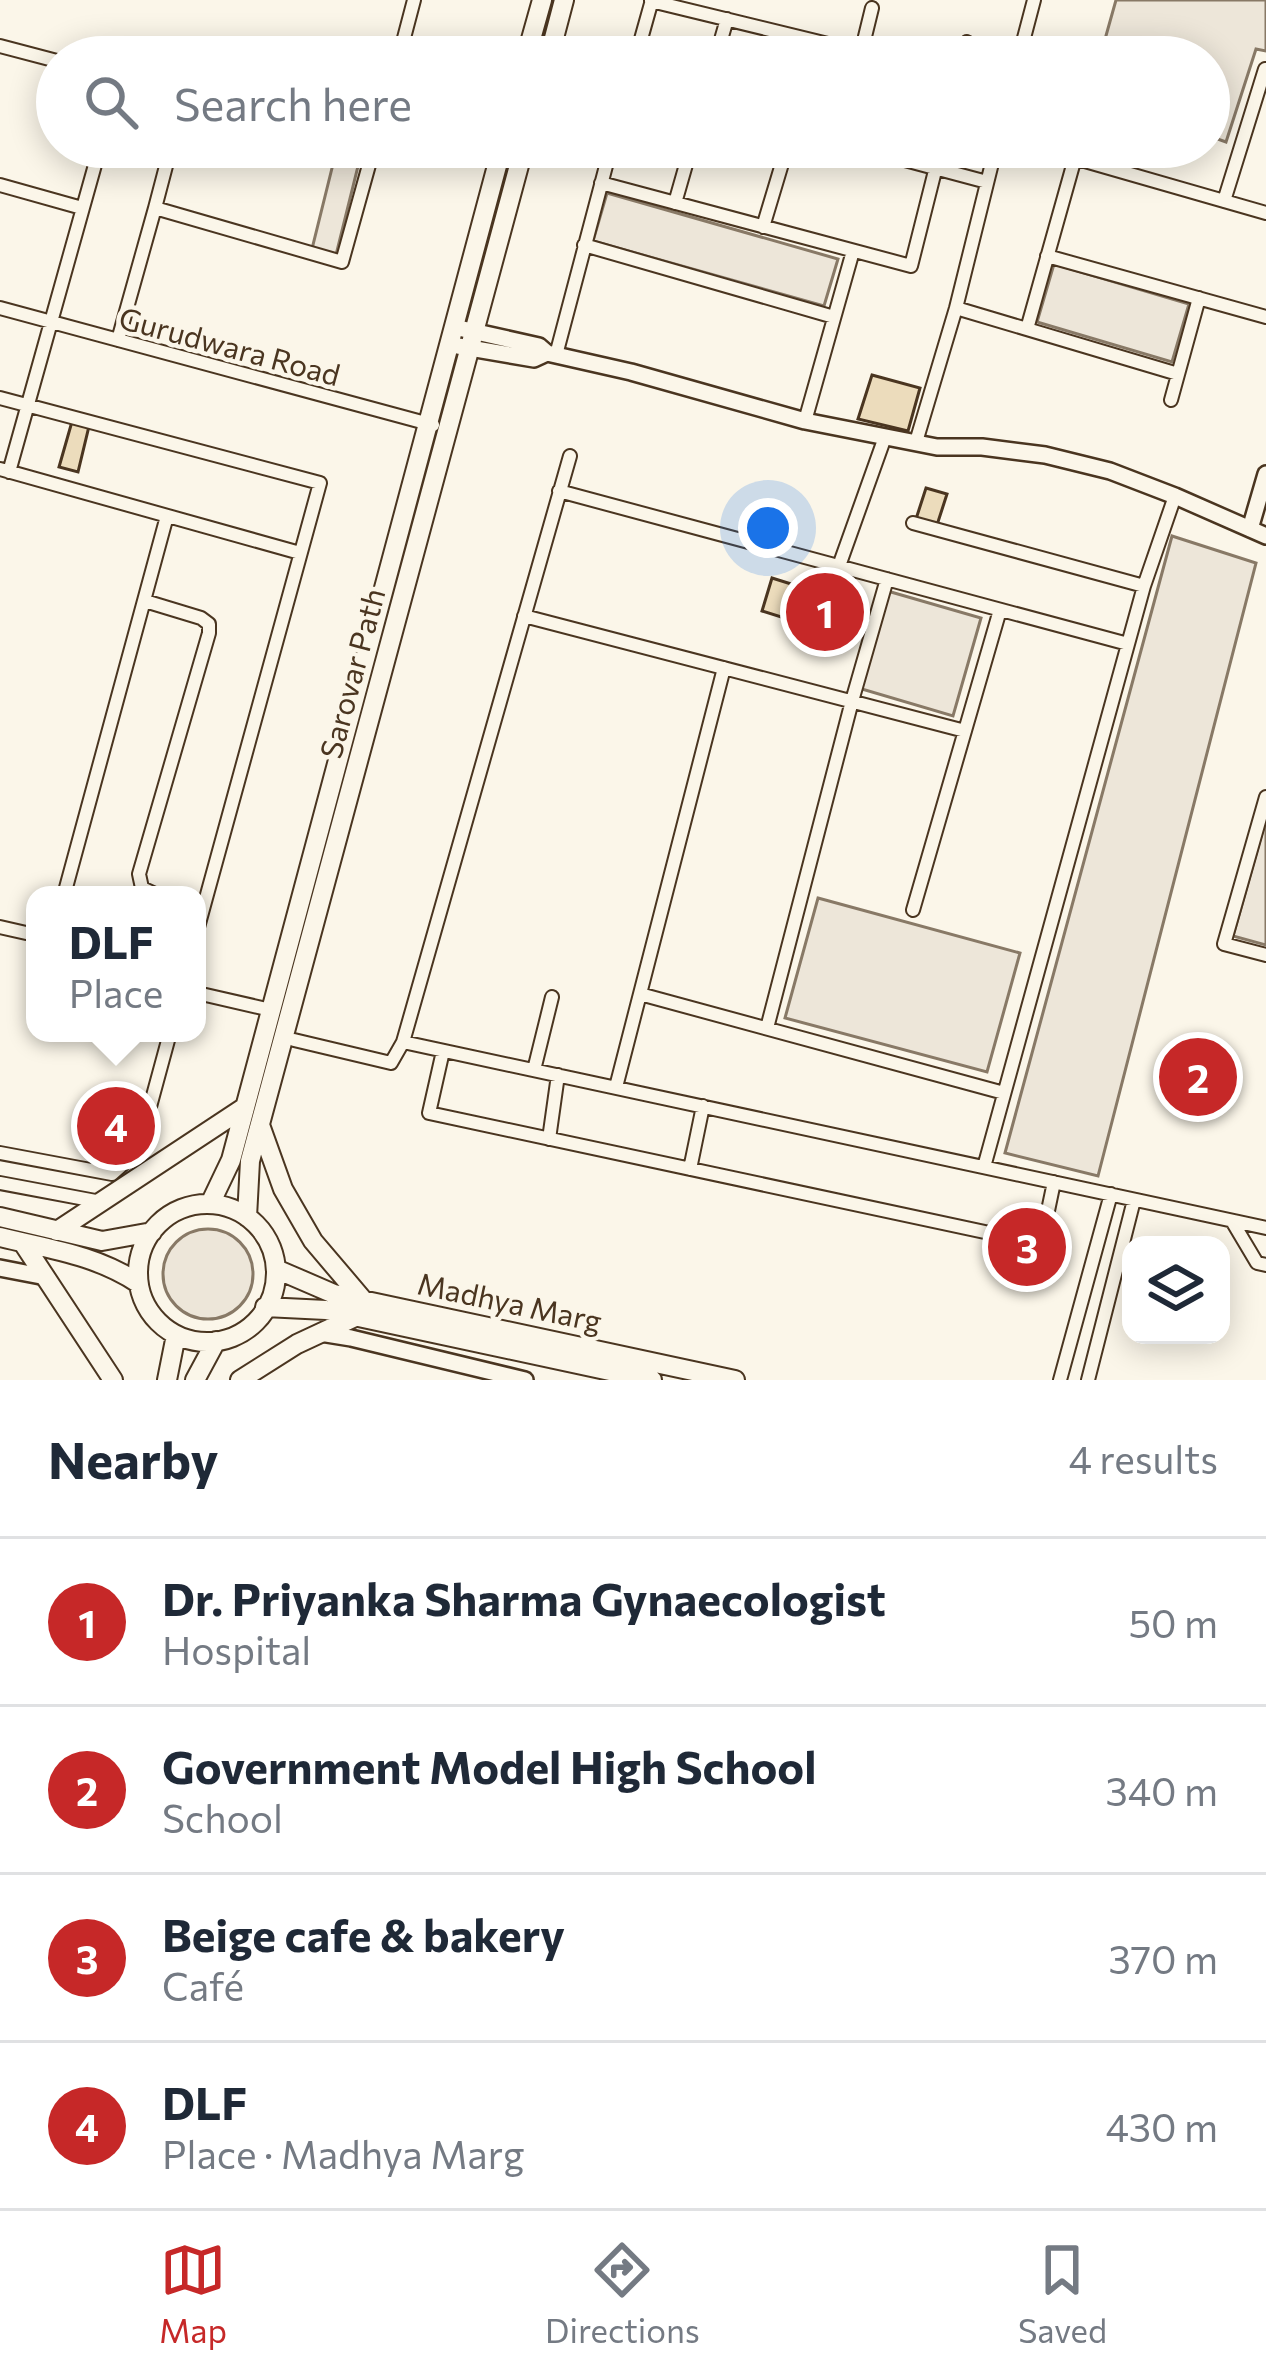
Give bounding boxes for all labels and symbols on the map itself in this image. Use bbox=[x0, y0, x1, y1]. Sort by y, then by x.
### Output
street label: Gurudwara Road bbox=[115, 298, 345, 392]
your location bbox=[738, 498, 798, 558]
pin: 1 bbox=[786, 567, 864, 657]
street label: Sarovar Path bbox=[311, 584, 391, 762]
pin: 2 bbox=[1159, 1032, 1237, 1122]
pin: 4 bbox=[77, 1081, 155, 1171]
pin: 3 bbox=[988, 1202, 1066, 1292]
street label: Madhya Marg bbox=[415, 1263, 605, 1339]

